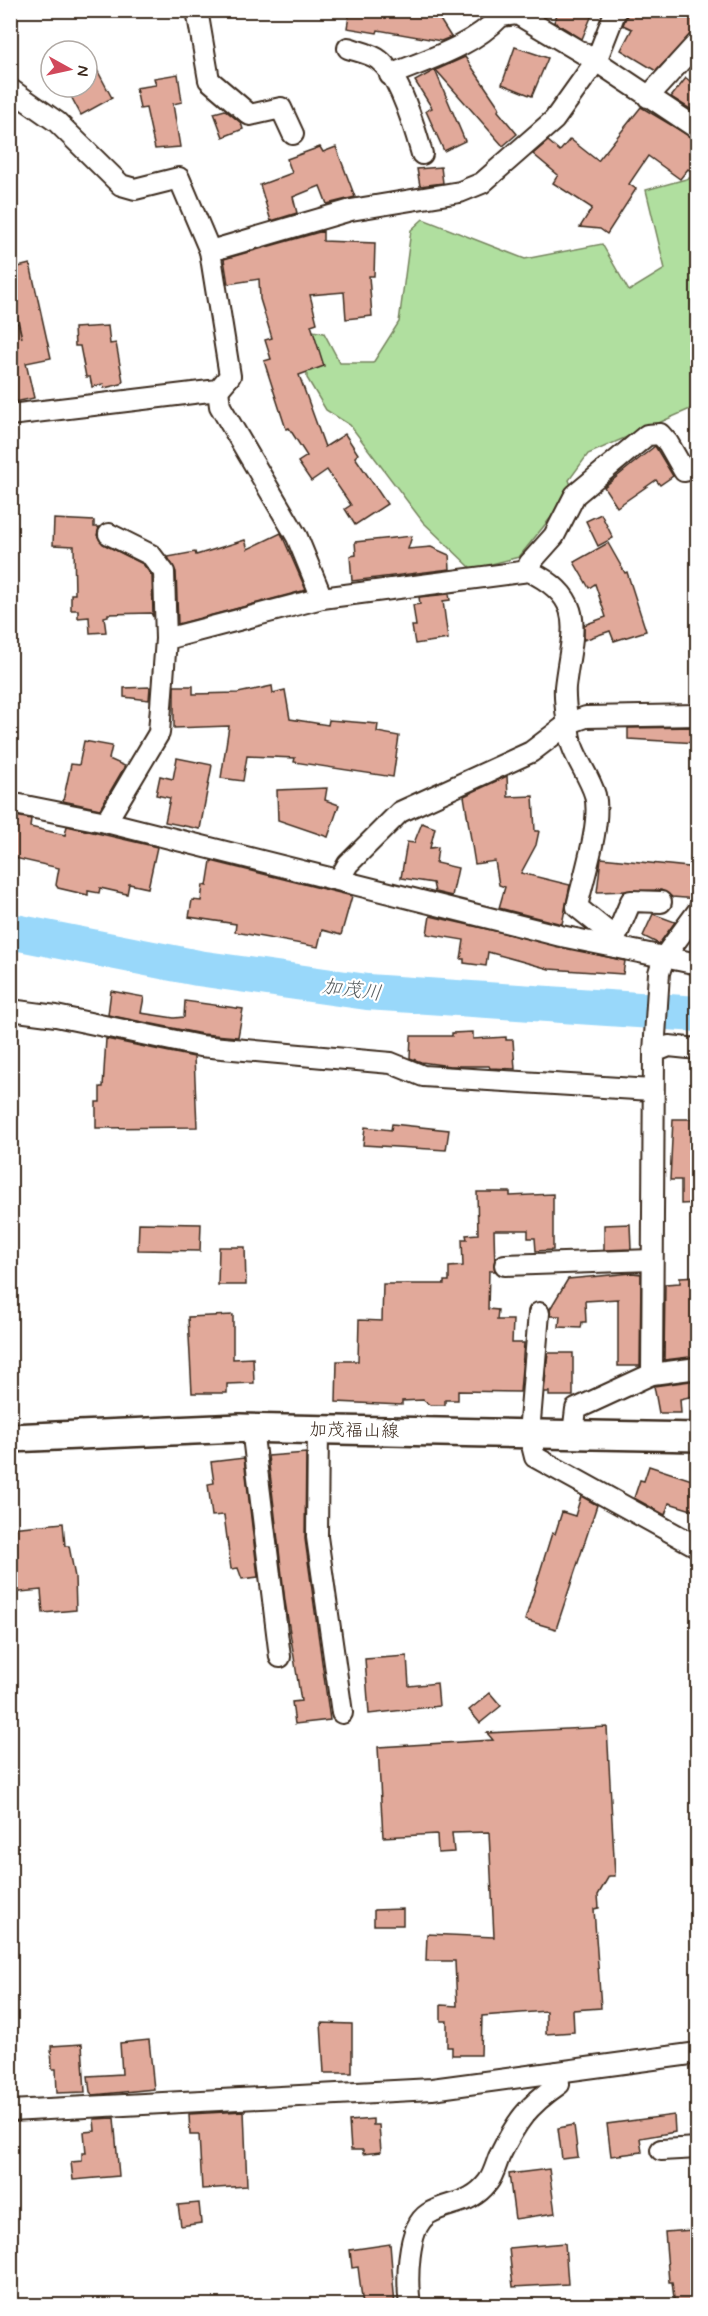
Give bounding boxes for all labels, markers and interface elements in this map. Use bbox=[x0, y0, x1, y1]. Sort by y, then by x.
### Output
north arrow bbox=[39, 39, 99, 99]
text: N bbox=[71, 64, 94, 78]
water label: 加茂川 bbox=[320, 973, 383, 1008]
street label: 加茂福山線 bbox=[309, 1418, 399, 1444]

